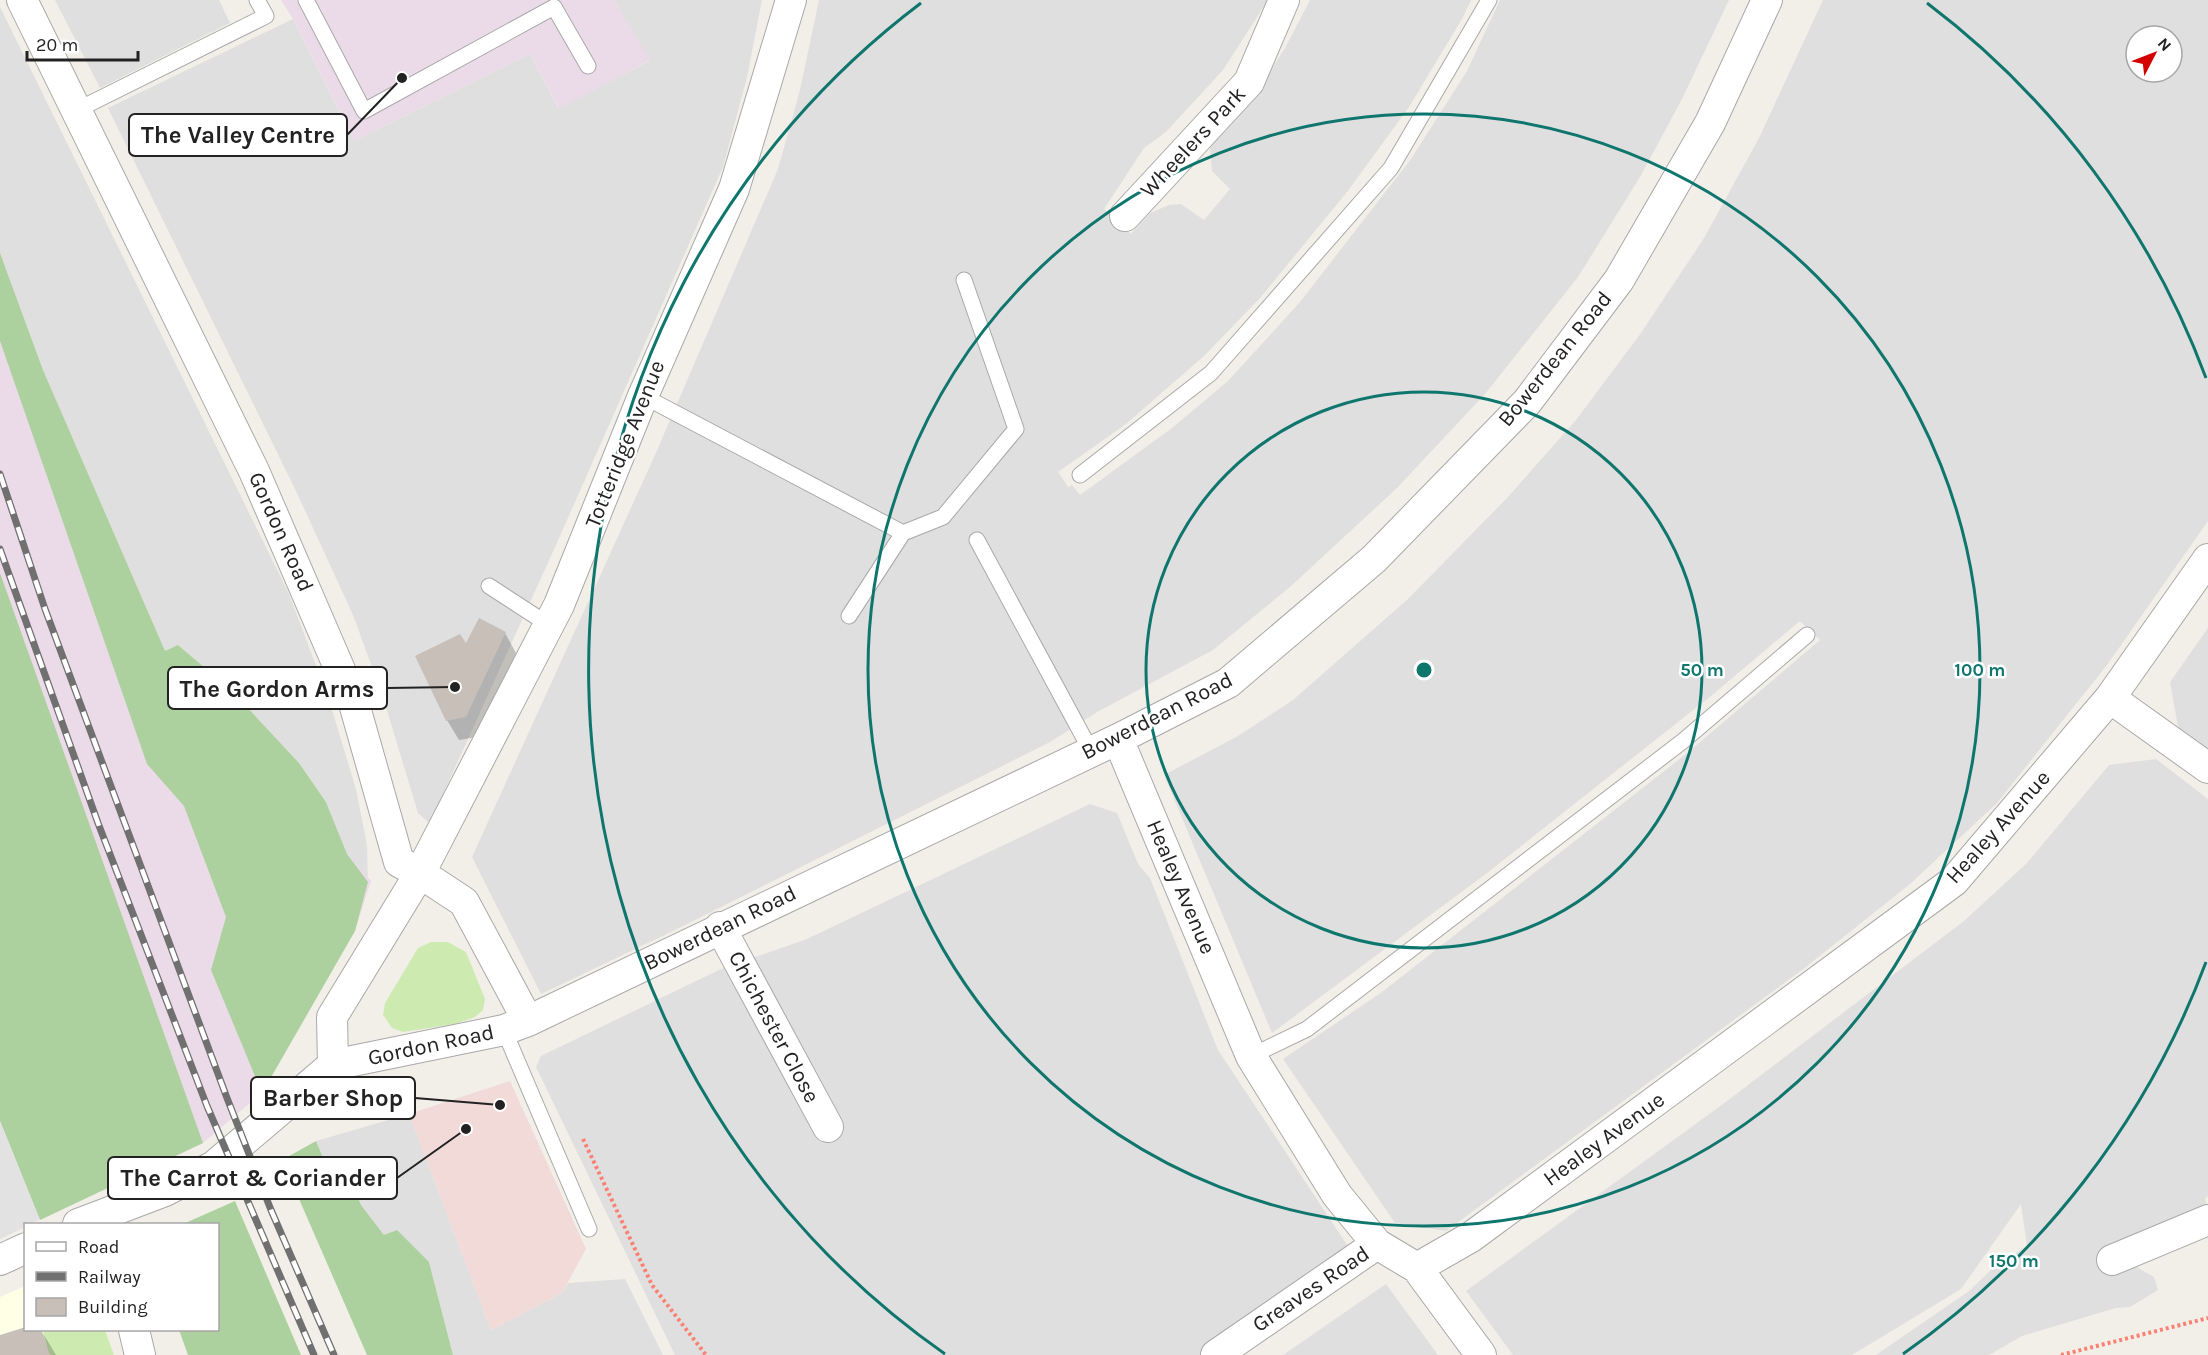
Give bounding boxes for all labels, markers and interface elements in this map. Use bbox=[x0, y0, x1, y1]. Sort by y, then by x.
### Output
scale bar bbox=[27, 24, 138, 62]
north arrow bbox=[2124, 24, 2184, 84]
text: 20 m bbox=[36, 34, 78, 56]
text: N bbox=[2154, 34, 2176, 55]
street label: Wheelers Park bbox=[1135, 81, 1251, 203]
callout: The Valley Centre bbox=[129, 114, 347, 156]
text: The Valley Centre bbox=[141, 121, 335, 149]
street label: Bowerdean Road bbox=[1493, 286, 1617, 432]
street label: Totteridge Avenue bbox=[580, 357, 670, 531]
street label: Gordon Road bbox=[243, 468, 319, 596]
text: 50 m bbox=[1680, 659, 1724, 681]
text: 100 m bbox=[1955, 659, 2005, 681]
centre of rings bbox=[1414, 660, 1434, 680]
callout: The Gordon Arms bbox=[168, 667, 387, 709]
street label: Bowerdean Road bbox=[1077, 667, 1237, 765]
text: The Gordon Arms bbox=[180, 675, 374, 703]
street label: Healey Avenue bbox=[1940, 765, 2056, 889]
street label: Healey Avenue bbox=[1141, 816, 1221, 958]
street label: Bowerdean Road bbox=[639, 880, 801, 976]
street label: Chichester Close bbox=[723, 947, 825, 1107]
street label: Gordon Road bbox=[366, 1019, 496, 1071]
callout: Barber Shop bbox=[251, 1077, 415, 1119]
text: Barber Shop bbox=[263, 1084, 403, 1112]
street label: Healey Avenue bbox=[1538, 1086, 1670, 1192]
callout: The Carrot & Coriander bbox=[108, 1157, 397, 1199]
text: The Carrot & Coriander bbox=[121, 1164, 386, 1192]
legend bbox=[24, 1223, 219, 1331]
text: Road bbox=[78, 1236, 119, 1258]
street label: Greaves Road bbox=[1248, 1240, 1374, 1338]
text: 150 m bbox=[1989, 1250, 2039, 1272]
text: Railway bbox=[78, 1266, 141, 1288]
text: Building bbox=[78, 1296, 148, 1318]

